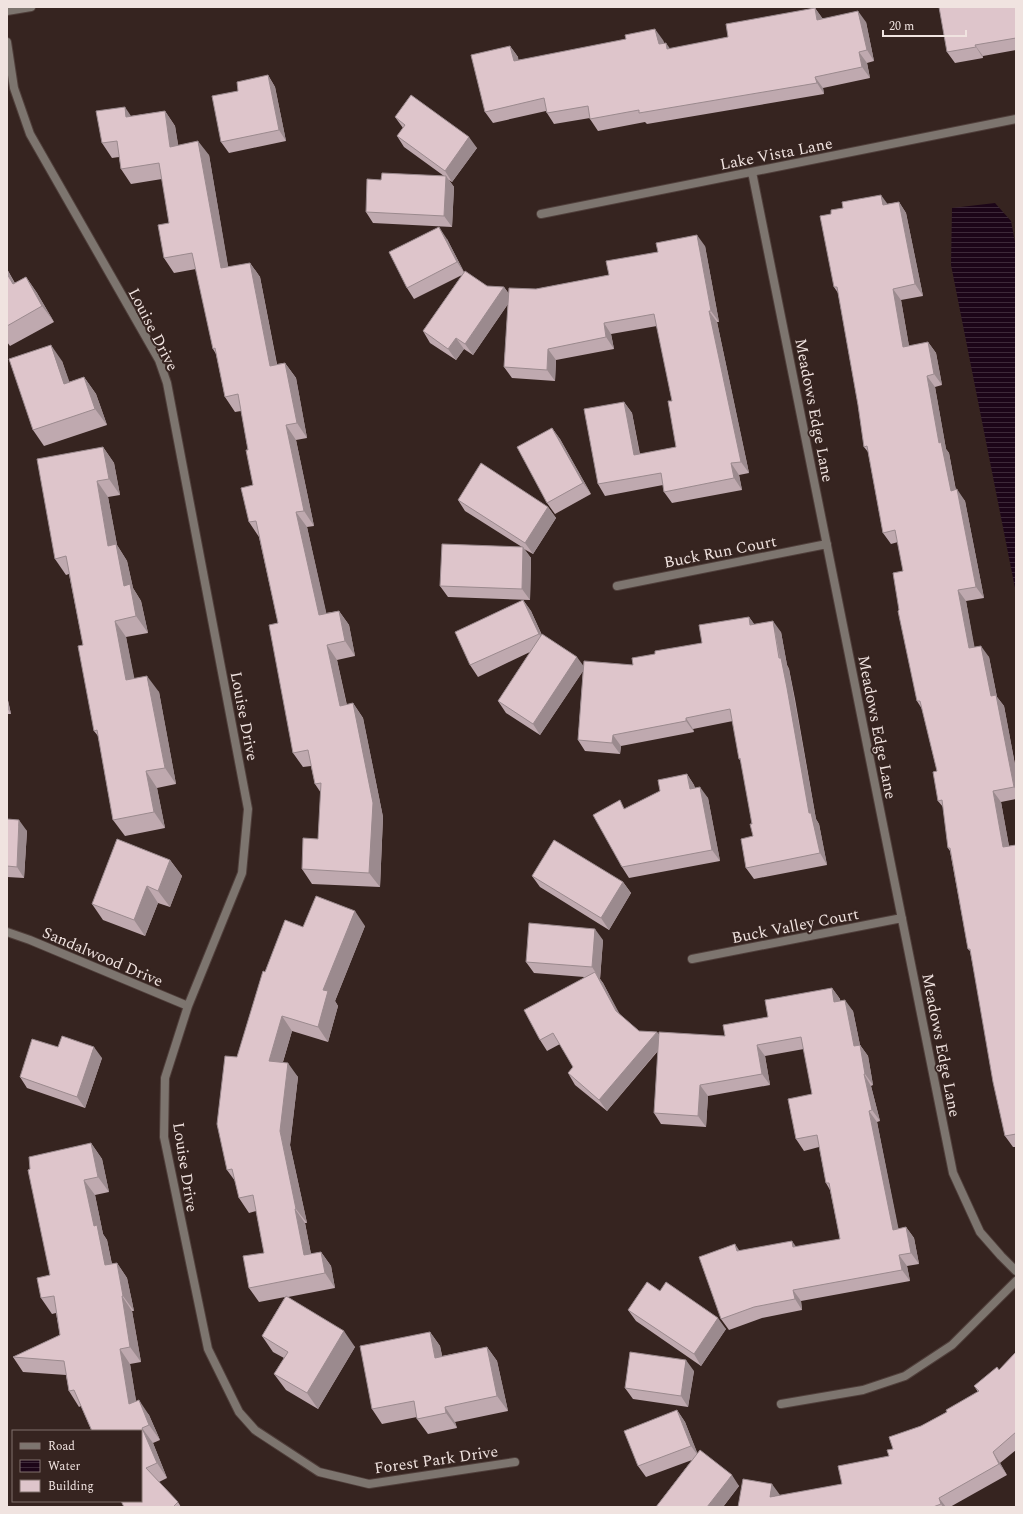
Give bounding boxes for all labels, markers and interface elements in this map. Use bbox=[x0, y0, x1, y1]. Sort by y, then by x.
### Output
scale bar bbox=[883, 12, 966, 38]
text: 20 m bbox=[889, 17, 914, 36]
street label: Lake Vista Lane bbox=[718, 131, 835, 177]
street label: Louise Drive bbox=[122, 284, 184, 375]
street label: Meadows Edge Lane bbox=[788, 336, 840, 484]
street label: Buck Run Court bbox=[662, 529, 779, 575]
street label: Meadows Edge Lane bbox=[851, 653, 903, 801]
street label: Louise Drive bbox=[224, 669, 264, 763]
street label: Buck Valley Court bbox=[730, 902, 861, 950]
street label: Sandalwood Drive bbox=[39, 921, 167, 993]
street label: Meadows Edge Lane bbox=[915, 971, 967, 1119]
street label: Louise Drive bbox=[166, 1121, 204, 1214]
legend bbox=[12, 1430, 142, 1502]
text: Road bbox=[48, 1437, 75, 1456]
street label: Forest Park Drive bbox=[373, 1439, 500, 1481]
text: Water bbox=[48, 1457, 80, 1476]
text: Building bbox=[48, 1477, 94, 1496]

